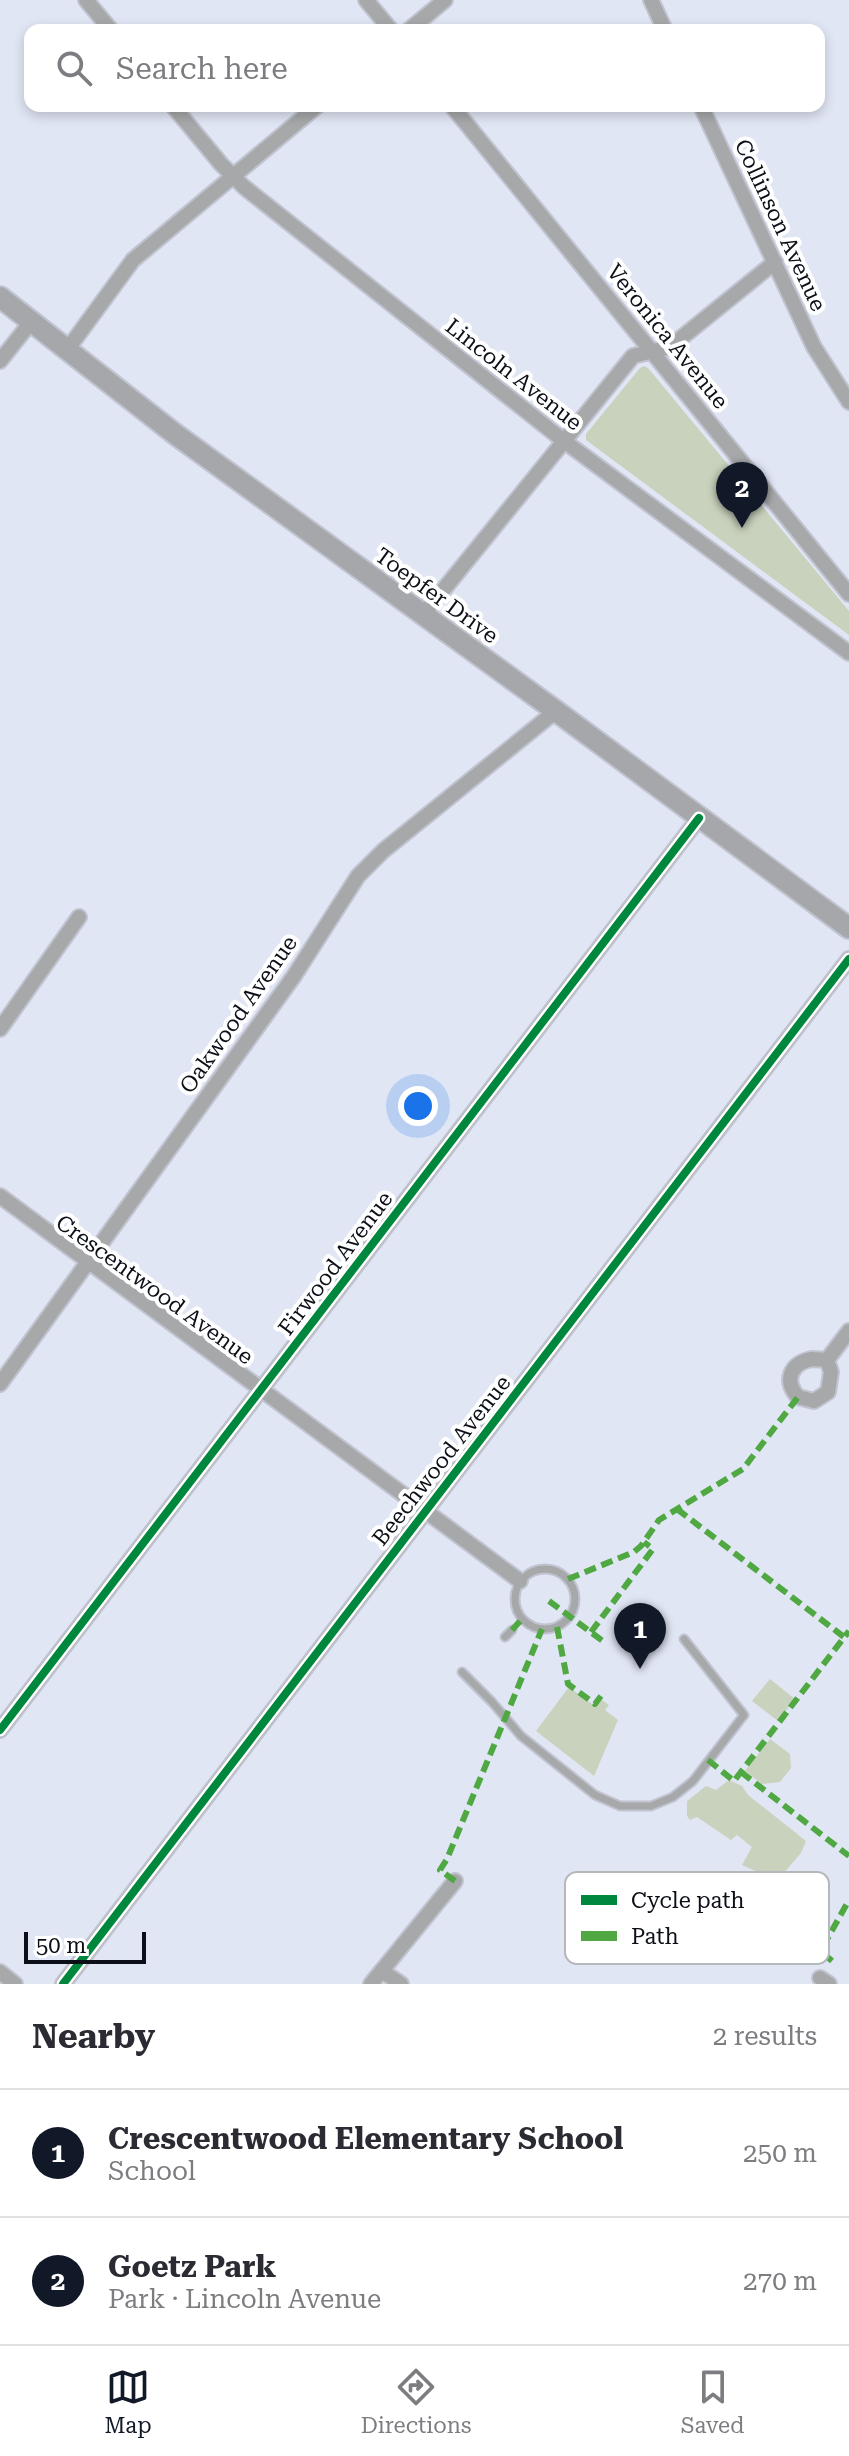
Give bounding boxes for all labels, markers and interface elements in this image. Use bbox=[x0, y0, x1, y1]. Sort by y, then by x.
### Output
search box bbox=[24, 24, 825, 112]
icon: search bbox=[52, 46, 96, 90]
text: Search here bbox=[116, 51, 288, 86]
street label: Collinson Avenue bbox=[730, 135, 831, 315]
street label: Veronica Avenue bbox=[602, 259, 733, 414]
street label: Lincoln Avenue bbox=[441, 313, 587, 435]
pin: 2 bbox=[716, 462, 768, 528]
street label: Toepfer Drive bbox=[370, 542, 503, 648]
street label: Oakwood Avenue bbox=[175, 931, 302, 1098]
your location bbox=[398, 1086, 438, 1126]
street label: Firwood Avenue bbox=[273, 1187, 397, 1340]
street label: Crescentwood Avenue bbox=[51, 1210, 258, 1369]
street label: Beechwood Avenue bbox=[367, 1370, 516, 1550]
pin: 1 bbox=[614, 1603, 666, 1669]
legend bbox=[565, 1872, 829, 1964]
text: Cycle path bbox=[631, 1888, 745, 1913]
text: Path bbox=[631, 1924, 679, 1949]
scale bar bbox=[24, 1928, 146, 1964]
text: 50 m bbox=[36, 1933, 86, 1958]
text: Nearby bbox=[32, 2016, 155, 2056]
text: 2 results bbox=[713, 2021, 817, 2051]
text: Crescentwood Elementary School bbox=[108, 2121, 623, 2156]
text: 1 bbox=[51, 2138, 65, 2168]
text: 250 m bbox=[743, 2138, 817, 2168]
text: School bbox=[108, 2156, 196, 2186]
text: Goetz Park bbox=[108, 2249, 276, 2284]
text: 2 bbox=[51, 2266, 65, 2296]
text: 270 m bbox=[743, 2266, 817, 2296]
text: Park · Lincoln Avenue bbox=[108, 2284, 381, 2314]
tab: Map bbox=[105, 2365, 152, 2438]
tab: Directions bbox=[361, 2365, 471, 2438]
tab: Saved bbox=[681, 2365, 744, 2438]

